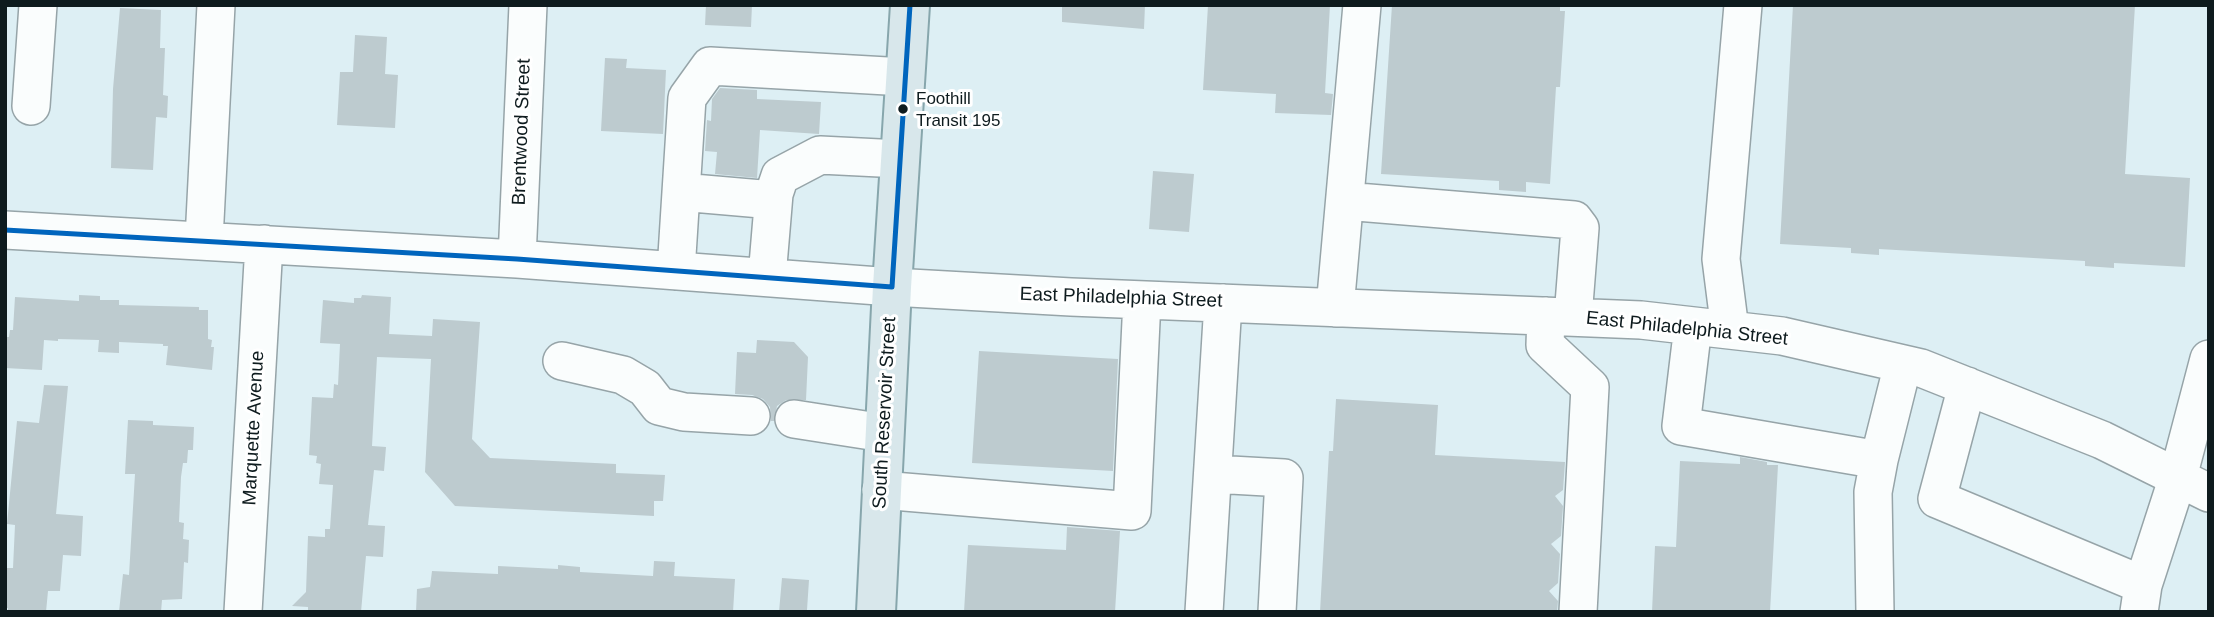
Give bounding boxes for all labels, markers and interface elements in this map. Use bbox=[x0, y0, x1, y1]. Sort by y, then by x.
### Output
street label: Brentwood Street bbox=[508, 58, 536, 206]
place label: Foothill Transit 195 bbox=[916, 89, 1000, 129]
marker: Foothill Transit 195 bbox=[896, 102, 910, 116]
street label: East Philadelphia Street bbox=[1019, 283, 1223, 313]
street label: East Philadelphia Street bbox=[1585, 307, 1789, 351]
street label: South Reservoir Street bbox=[869, 316, 901, 510]
street label: Marquette Avenue bbox=[239, 350, 269, 506]

